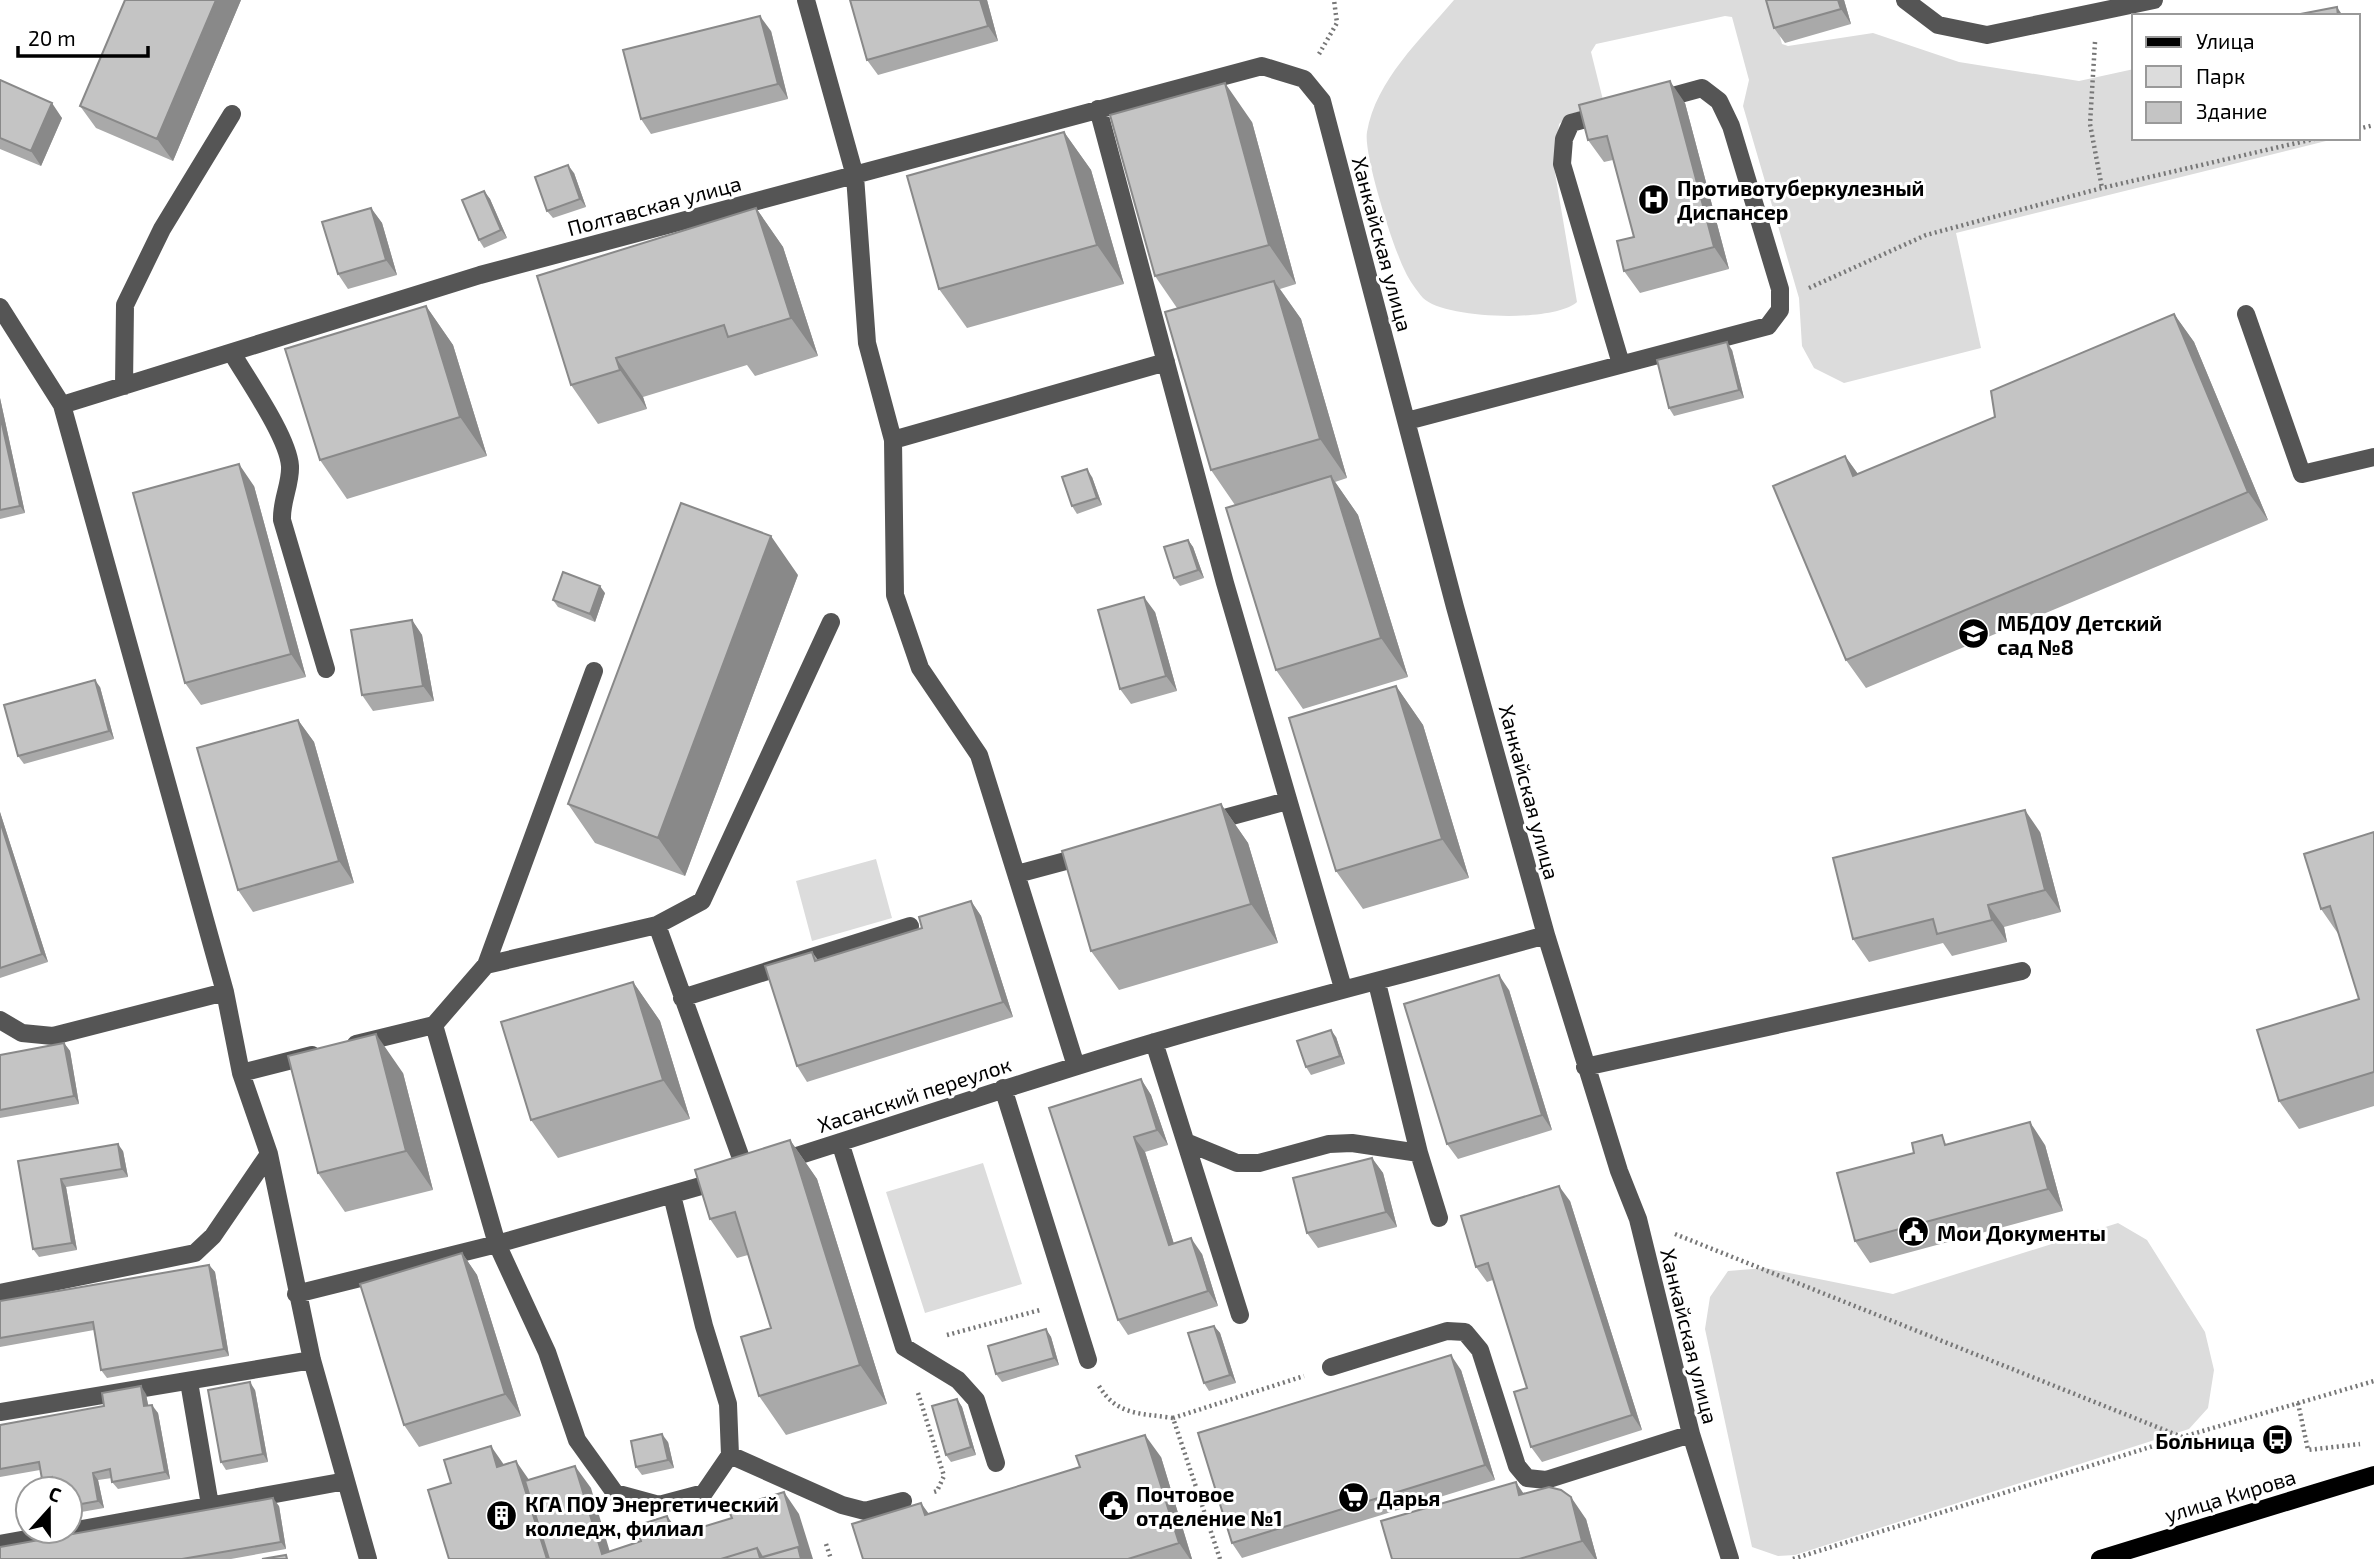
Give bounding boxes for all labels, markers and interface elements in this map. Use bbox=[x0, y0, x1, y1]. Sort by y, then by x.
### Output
scale bar bbox=[18, 14, 147, 58]
legend bbox=[2132, 14, 2360, 140]
text: 20 m bbox=[28, 25, 76, 50]
text: Улица bbox=[2196, 28, 2255, 53]
text: Парк bbox=[2196, 63, 2245, 88]
text: Здание bbox=[2196, 98, 2267, 123]
street label: Ханкайская улица bbox=[1347, 154, 1418, 334]
street label: Полтавская улица bbox=[564, 170, 744, 241]
place label: Противотуберкулезный Диспансер bbox=[1677, 175, 1924, 224]
hospital icon: Противотуберкулезный Диспансер bbox=[1637, 182, 1671, 216]
place label: МБДОУ Детский сад №8 bbox=[1997, 610, 2162, 659]
school or university icon: МБДОУ Детский сад №8 bbox=[1957, 617, 1991, 651]
street label: Ханкайская улица bbox=[1494, 702, 1565, 882]
street label: Хасанский переулок bbox=[814, 1051, 1014, 1138]
public building icon: Мои Документы bbox=[1897, 1215, 1931, 1249]
place label: Мои Документы bbox=[1937, 1220, 2106, 1245]
street label: Ханкайская улица bbox=[1655, 1246, 1724, 1426]
bus stop icon: Больница bbox=[2261, 1423, 2295, 1457]
place label: Больница bbox=[2155, 1428, 2255, 1453]
street label: улица Кирова bbox=[2161, 1463, 2299, 1528]
north arrow bbox=[14, 1475, 84, 1545]
supermarket icon: Дарья bbox=[1337, 1480, 1371, 1514]
text: С bbox=[46, 1481, 65, 1506]
place label: Почтовое отделение №1 bbox=[1136, 1481, 1283, 1530]
place label: Дарья bbox=[1377, 1485, 1440, 1510]
public building icon: Почтовое отделение №1 bbox=[1096, 1488, 1130, 1522]
place label: КГА ПОУ Энергетический колледж, филиал bbox=[525, 1491, 779, 1540]
building icon: КГА ПОУ Энергетический колледж, филиал bbox=[485, 1498, 519, 1532]

